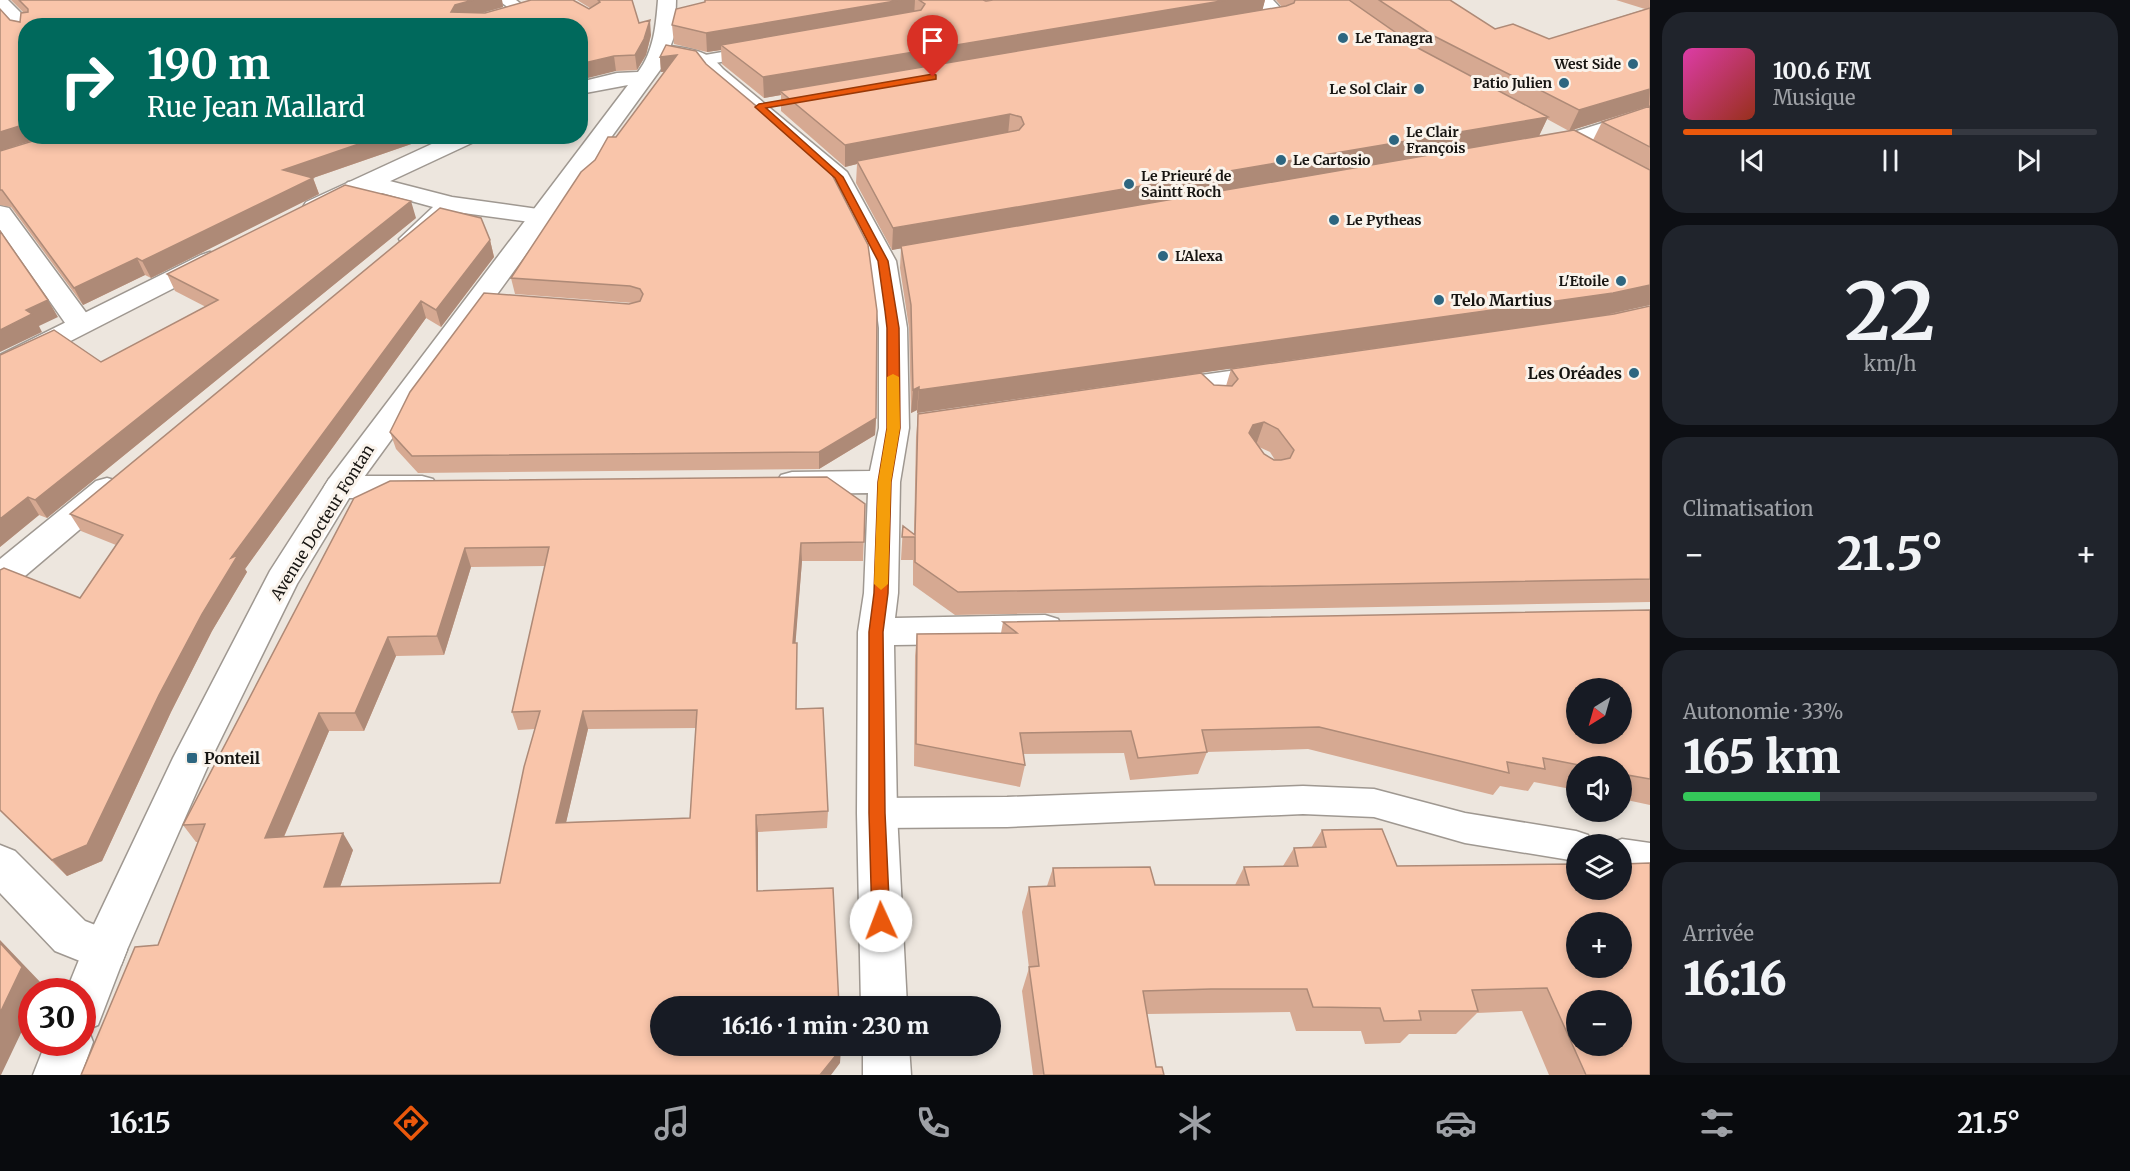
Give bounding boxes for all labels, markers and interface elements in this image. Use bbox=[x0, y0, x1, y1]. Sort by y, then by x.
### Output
pin bbox=[907, 15, 958, 77]
icon: arrive bbox=[916, 24, 949, 57]
place label: Le Tanagra bbox=[1355, 29, 1433, 47]
marker: Le Tanagra bbox=[1336, 31, 1350, 45]
text: 190 m bbox=[147, 38, 270, 90]
icon: right bbox=[48, 42, 126, 120]
place label: West Side bbox=[1553, 55, 1621, 73]
marker: West Side bbox=[1626, 57, 1640, 71]
text: 100.6 FM bbox=[1773, 57, 1871, 85]
place label: Patio Julien bbox=[1473, 74, 1552, 92]
marker: Patio Julien bbox=[1557, 76, 1571, 90]
place label: Le Sol Clair bbox=[1329, 80, 1407, 98]
marker: Le Sol Clair bbox=[1412, 82, 1426, 96]
text: Musique bbox=[1773, 85, 1855, 110]
text: Rue Jean Mallard bbox=[147, 90, 365, 124]
place label: Le Clair François bbox=[1406, 123, 1466, 157]
marker: Le Clair François bbox=[1387, 133, 1401, 147]
icon: previous bbox=[1736, 144, 1769, 177]
icon: pause bbox=[1874, 144, 1907, 177]
icon: next bbox=[2012, 144, 2045, 177]
place label: Le Cartosio bbox=[1293, 151, 1370, 169]
marker: Le Cartosio bbox=[1274, 153, 1288, 167]
place label: Le Prieuré de Saintt Roch bbox=[1141, 167, 1232, 201]
marker: Le Prieuré de Saintt Roch bbox=[1122, 177, 1136, 191]
place label: Le Pytheas bbox=[1346, 211, 1422, 229]
marker: Le Pytheas bbox=[1327, 213, 1341, 227]
place label: L'Alexa bbox=[1175, 247, 1223, 265]
marker: L'Alexa bbox=[1156, 249, 1170, 263]
text: 22 bbox=[1845, 263, 1935, 361]
place label: L'Etoile bbox=[1559, 272, 1609, 290]
marker: L'Etoile bbox=[1614, 274, 1628, 288]
place label: Telo Martius bbox=[1451, 290, 1552, 310]
marker: Telo Martius bbox=[1432, 293, 1446, 307]
text: km/h bbox=[1864, 351, 1916, 376]
place label: Les Oréades bbox=[1527, 363, 1622, 383]
marker: Les Oréades bbox=[1627, 366, 1641, 380]
street label: Avenue Docteur Fontan bbox=[265, 440, 378, 604]
text: Climatisation bbox=[1683, 496, 1814, 521]
text: 21.5° bbox=[1837, 526, 1943, 582]
text: − bbox=[1683, 534, 1705, 575]
text: + bbox=[2075, 534, 2097, 575]
north arrow bbox=[1566, 678, 1632, 744]
map controls bbox=[1566, 678, 1632, 1056]
text: Autonomie · 33% bbox=[1683, 699, 1843, 724]
text: 165 km bbox=[1683, 729, 1840, 785]
place label: Ponteil bbox=[204, 748, 260, 768]
marker: Ponteil bbox=[185, 751, 199, 765]
button: sound bbox=[1566, 756, 1632, 822]
button: layers bbox=[1566, 834, 1632, 900]
position arrow bbox=[849, 889, 913, 953]
button: + bbox=[1566, 912, 1632, 978]
text: Arrivée bbox=[1683, 921, 1754, 946]
text: 16:16 bbox=[1683, 951, 1787, 1007]
speed limit sign: 30 bbox=[18, 978, 96, 1056]
button: − bbox=[1566, 990, 1632, 1056]
text: 16:16 · 1 min · 230 m bbox=[722, 1012, 929, 1040]
icon: directions bbox=[390, 1102, 432, 1144]
icon: music bbox=[651, 1102, 693, 1144]
icon: phone bbox=[912, 1102, 954, 1144]
icon: climate bbox=[1174, 1102, 1216, 1144]
icon: car bbox=[1435, 1102, 1477, 1144]
icon: filters bbox=[1696, 1102, 1738, 1144]
text: 16:15 bbox=[110, 1106, 171, 1140]
text: 21.5° bbox=[1957, 1106, 2020, 1140]

